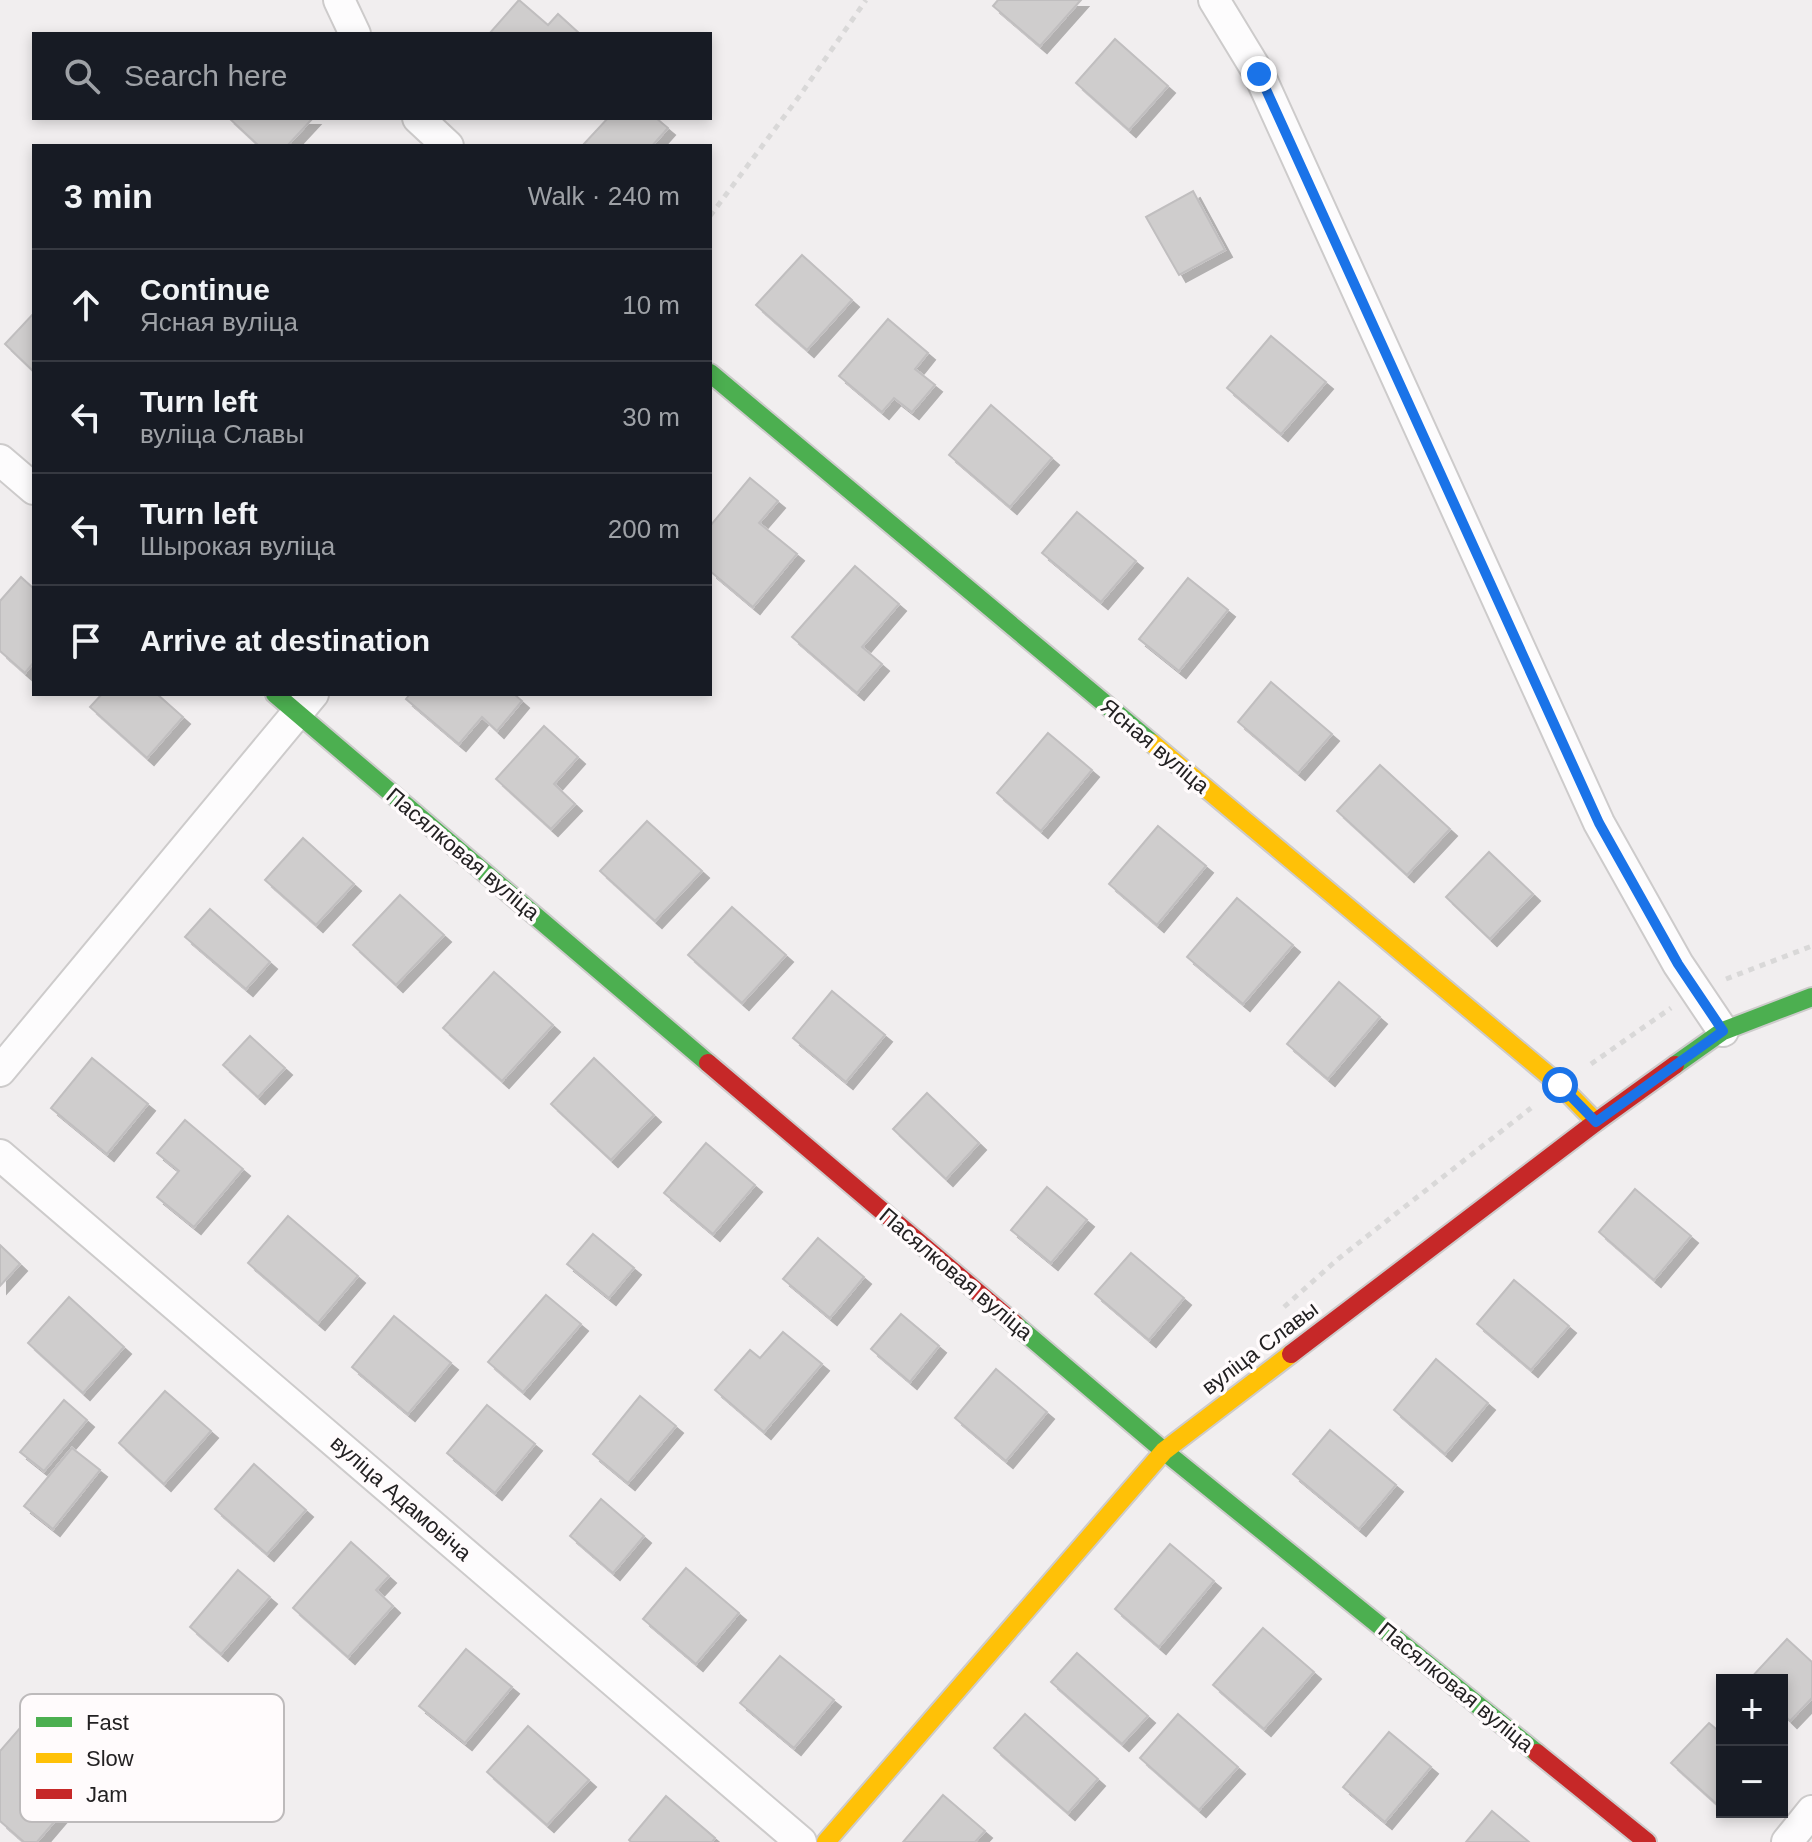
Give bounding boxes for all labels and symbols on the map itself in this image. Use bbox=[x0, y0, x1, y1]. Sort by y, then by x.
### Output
route end bbox=[1241, 56, 1277, 92]
street label: Ясная вуліца bbox=[1096, 693, 1215, 799]
street label: Пасялковая вуліца bbox=[381, 783, 545, 926]
route start bbox=[1542, 1067, 1578, 1103]
street label: Пасялковая вуліца bbox=[874, 1203, 1038, 1346]
street label: вуліца Славы bbox=[1197, 1296, 1323, 1400]
street label: вуліца Адамовіча bbox=[326, 1430, 477, 1566]
street label: Пасялковая вуліца bbox=[1374, 1617, 1539, 1758]
legend bbox=[20, 1694, 284, 1822]
text: Fast bbox=[86, 1710, 129, 1735]
text: Slow bbox=[86, 1746, 134, 1771]
text: Jam bbox=[86, 1782, 128, 1807]

